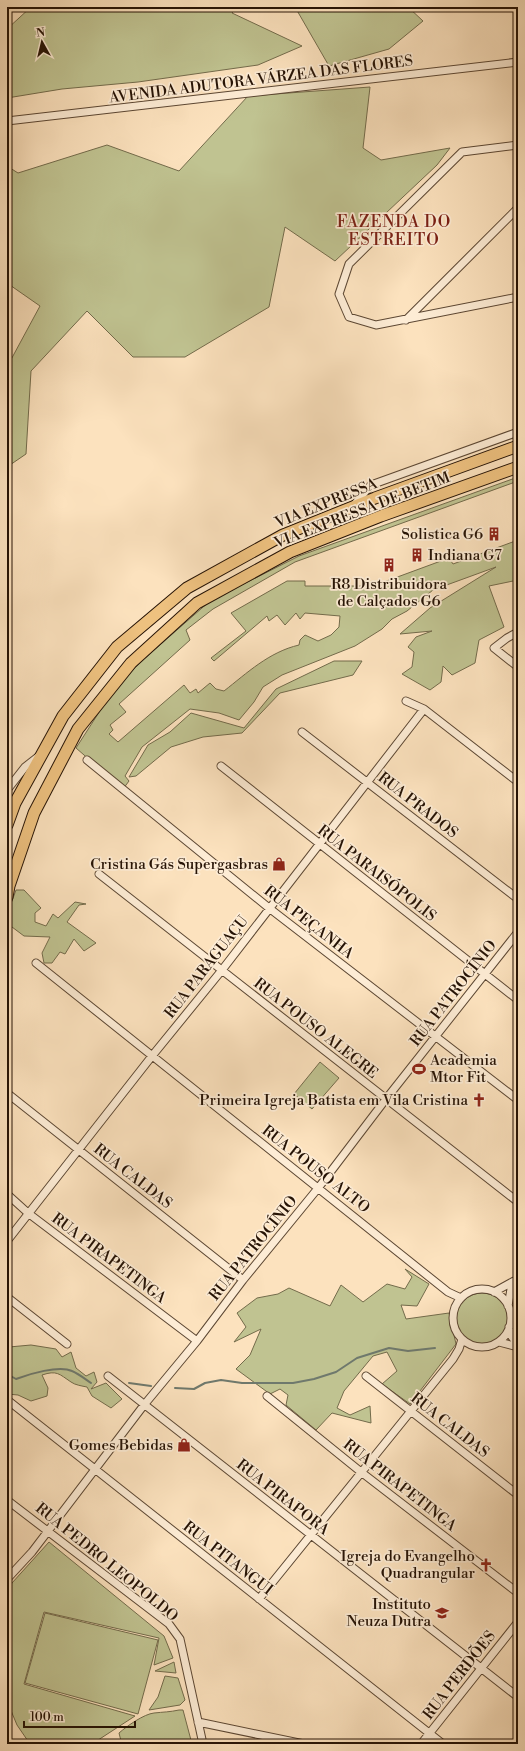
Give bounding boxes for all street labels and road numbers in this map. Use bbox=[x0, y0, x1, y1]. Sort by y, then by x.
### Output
street label: AVENIDA ADUTORA VÁRZEA DAS FLORES bbox=[107, 50, 414, 108]
street label: VIA EXPRESSA DE BETIM bbox=[270, 468, 454, 553]
street label: VIA EXPRESSA bbox=[271, 474, 381, 533]
street label: RUA PRADOS bbox=[374, 768, 462, 843]
street label: RUA PARAISÓPOLIS bbox=[313, 820, 441, 926]
street label: RUA PEÇANHA bbox=[260, 881, 358, 964]
street label: RUA PARAGUAÇU bbox=[160, 912, 252, 1022]
street label: RUA PATROCÍNIO bbox=[405, 936, 501, 1050]
street label: RUA POUSO ALEGRE bbox=[250, 974, 382, 1083]
street label: RUA POUSO ALTO bbox=[258, 1121, 374, 1218]
street label: RUA CALDAS bbox=[90, 1140, 176, 1213]
street label: RUA PATROCÍNIO bbox=[204, 1191, 302, 1305]
street label: RUA PIRAPETINGA bbox=[48, 1209, 170, 1308]
street label: RUA CALDAS bbox=[407, 1389, 493, 1462]
street label: RUA PIRAPETINGA bbox=[339, 1435, 461, 1536]
street label: RUA PIRAPORA bbox=[232, 1455, 333, 1540]
street label: RUA PEDRO LEOPOLDO bbox=[31, 1499, 182, 1626]
street label: RUA PITANGUI bbox=[179, 1517, 277, 1600]
street label: RUA PERDÕES bbox=[418, 1627, 500, 1723]

